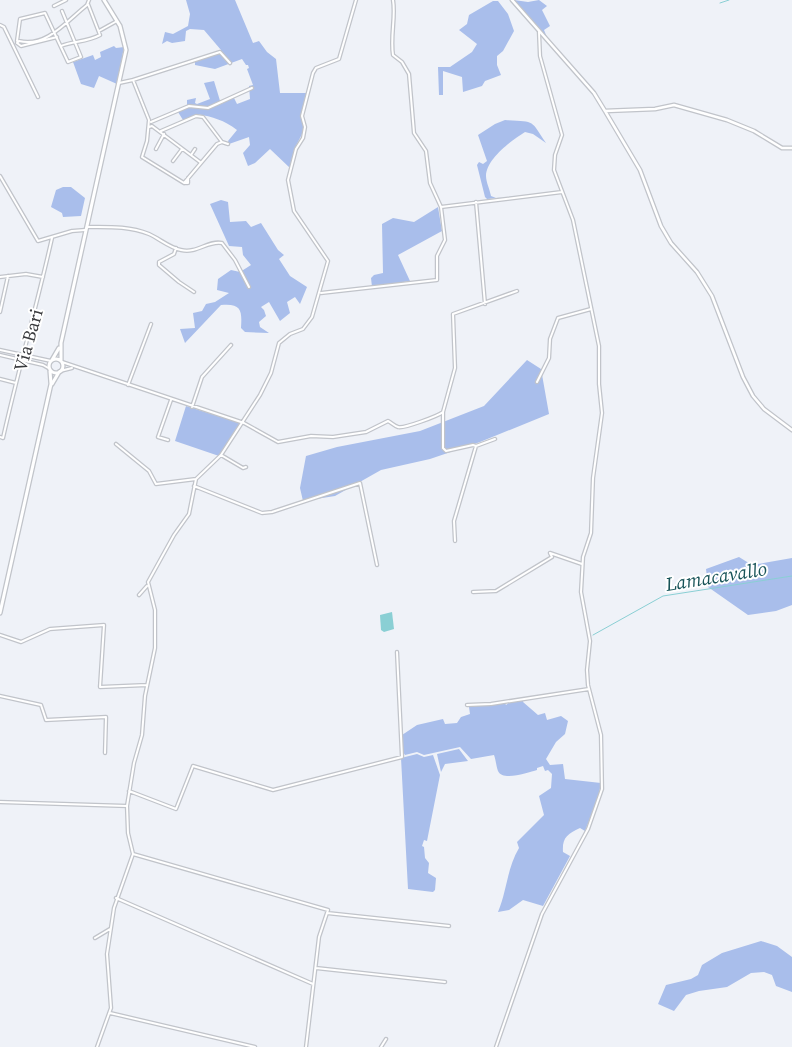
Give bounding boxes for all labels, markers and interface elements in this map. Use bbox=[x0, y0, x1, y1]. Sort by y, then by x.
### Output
street label: Via Bari bbox=[7, 306, 49, 374]
water label: Lamacavallo bbox=[663, 555, 769, 597]

